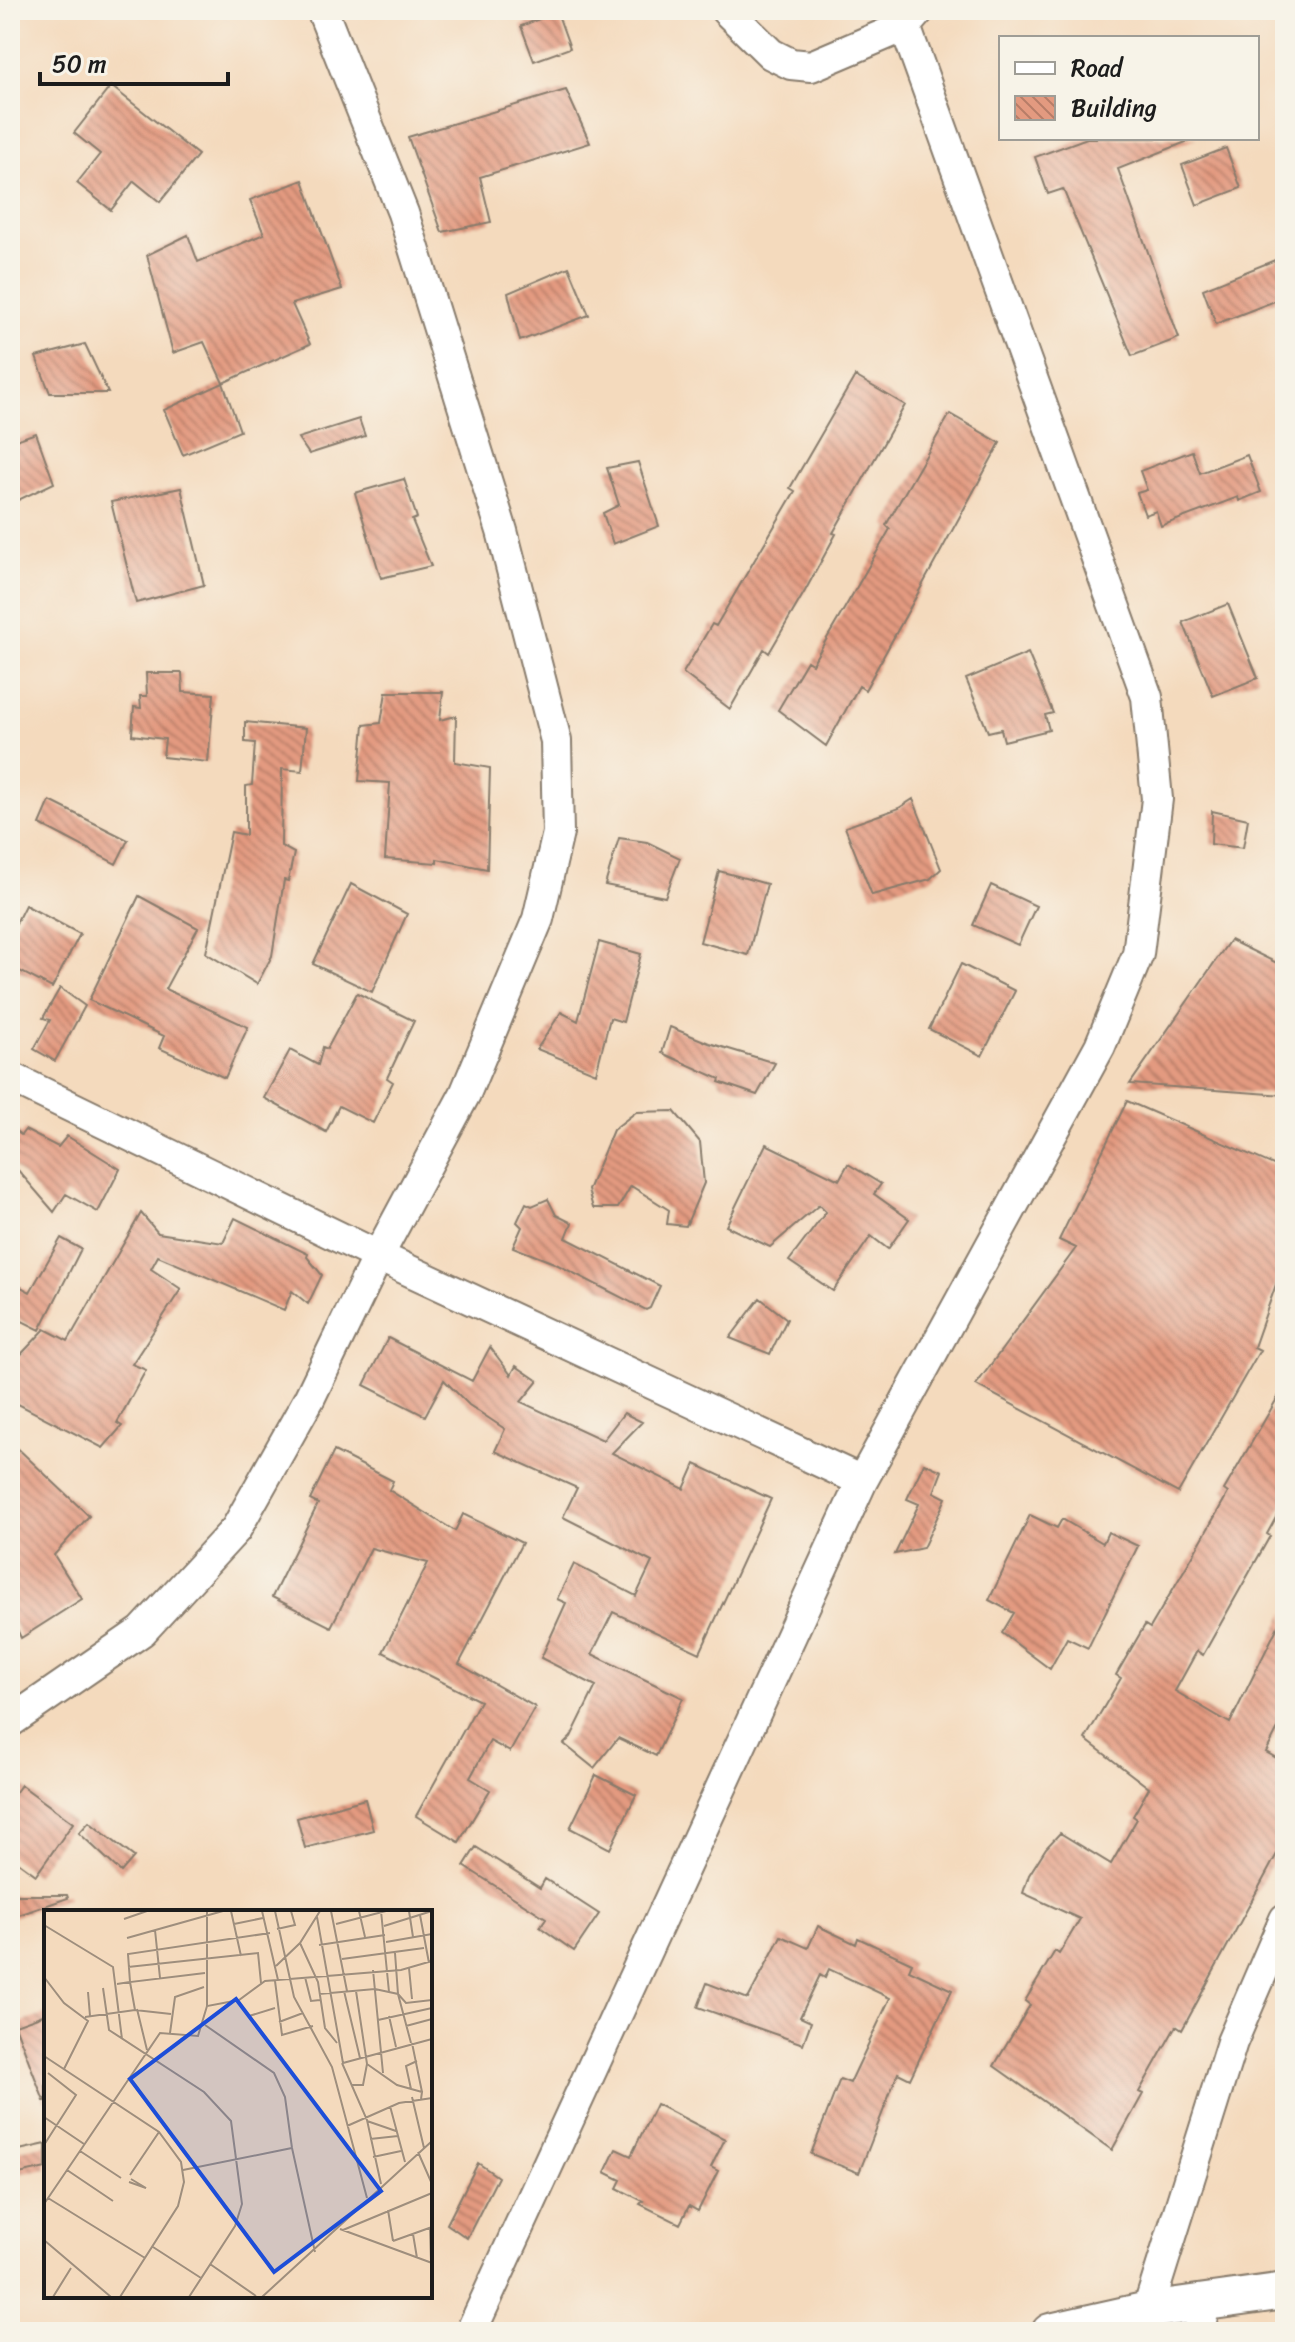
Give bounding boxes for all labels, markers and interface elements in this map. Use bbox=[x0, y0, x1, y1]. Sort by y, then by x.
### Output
scale bar bbox=[40, 36, 228, 86]
legend bbox=[999, 36, 1259, 140]
text: 50 m bbox=[52, 43, 107, 85]
text: Road bbox=[1071, 47, 1125, 89]
text: Building bbox=[1071, 87, 1157, 129]
inset map bbox=[44, 1910, 432, 2298]

